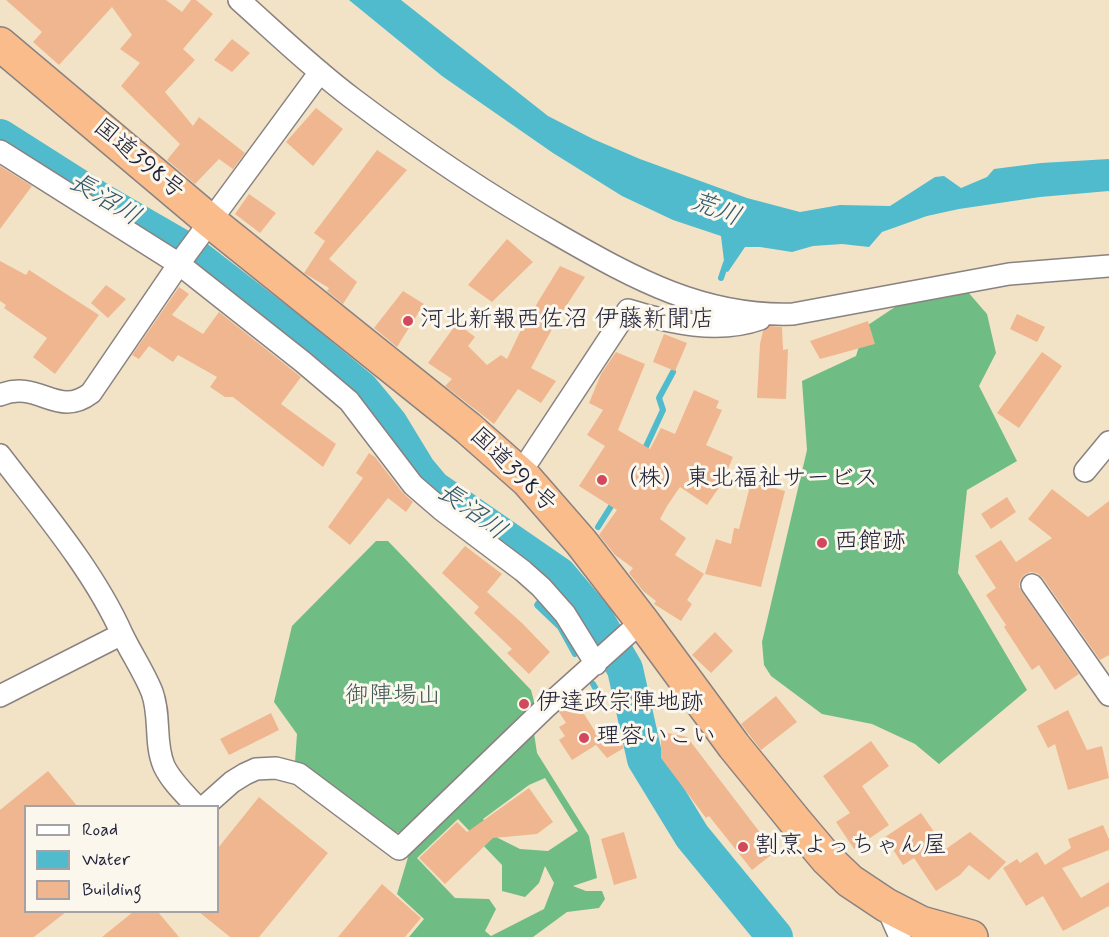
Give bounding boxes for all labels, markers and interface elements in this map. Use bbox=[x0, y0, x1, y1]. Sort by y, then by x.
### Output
street label: 国道398号 bbox=[87, 114, 189, 206]
water label: 長沼川 bbox=[63, 168, 145, 234]
water label: 荒川 bbox=[685, 187, 745, 235]
place label: 河北新報西佐沼 伊藤新聞店 bbox=[420, 307, 714, 335]
marker: 河北新報西佐沼 伊藤新聞店 bbox=[401, 314, 415, 328]
street label: 国道398号 bbox=[462, 422, 562, 520]
place label: （株）東北福祉サービス bbox=[614, 466, 878, 494]
marker: （株）東北福祉サービス bbox=[595, 473, 609, 487]
water label: 長沼川 bbox=[430, 477, 512, 549]
place label: 西館跡 bbox=[834, 529, 906, 557]
marker: 西館跡 bbox=[815, 536, 829, 550]
park label: 御陣場山 bbox=[345, 683, 441, 711]
place label: 伊達政宗陣地跡 bbox=[536, 690, 704, 718]
marker: 伊達政宗陣地跡 bbox=[517, 697, 531, 711]
place label: 理容いこい bbox=[596, 724, 716, 752]
marker: 理容いこい bbox=[577, 731, 591, 745]
legend bbox=[24, 805, 219, 913]
text: Road bbox=[82, 818, 118, 842]
place label: 割烹よっちゃん屋 bbox=[755, 833, 947, 861]
marker: 割烹よっちゃん屋 bbox=[736, 840, 750, 854]
text: Water bbox=[82, 848, 130, 872]
text: Building bbox=[82, 878, 142, 902]

